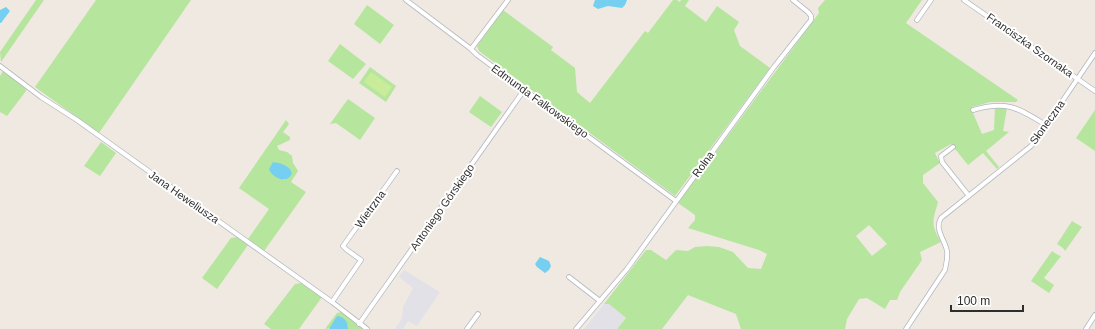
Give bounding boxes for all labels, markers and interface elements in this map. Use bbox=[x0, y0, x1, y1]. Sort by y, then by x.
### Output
street label: Franciszka Szornaka bbox=[984, 11, 1076, 80]
street label: Edmunda Falkowskiego bbox=[489, 62, 591, 140]
street label: Słoneczna bbox=[1027, 97, 1067, 146]
street label: Rolna bbox=[690, 148, 717, 179]
street label: Antoniego Górskiego bbox=[408, 161, 476, 253]
street label: Jana Heweliusza bbox=[146, 168, 222, 226]
street label: Wietrzna bbox=[352, 187, 388, 230]
scale bar bbox=[951, 287, 1023, 313]
text: 100 m bbox=[957, 294, 990, 308]

